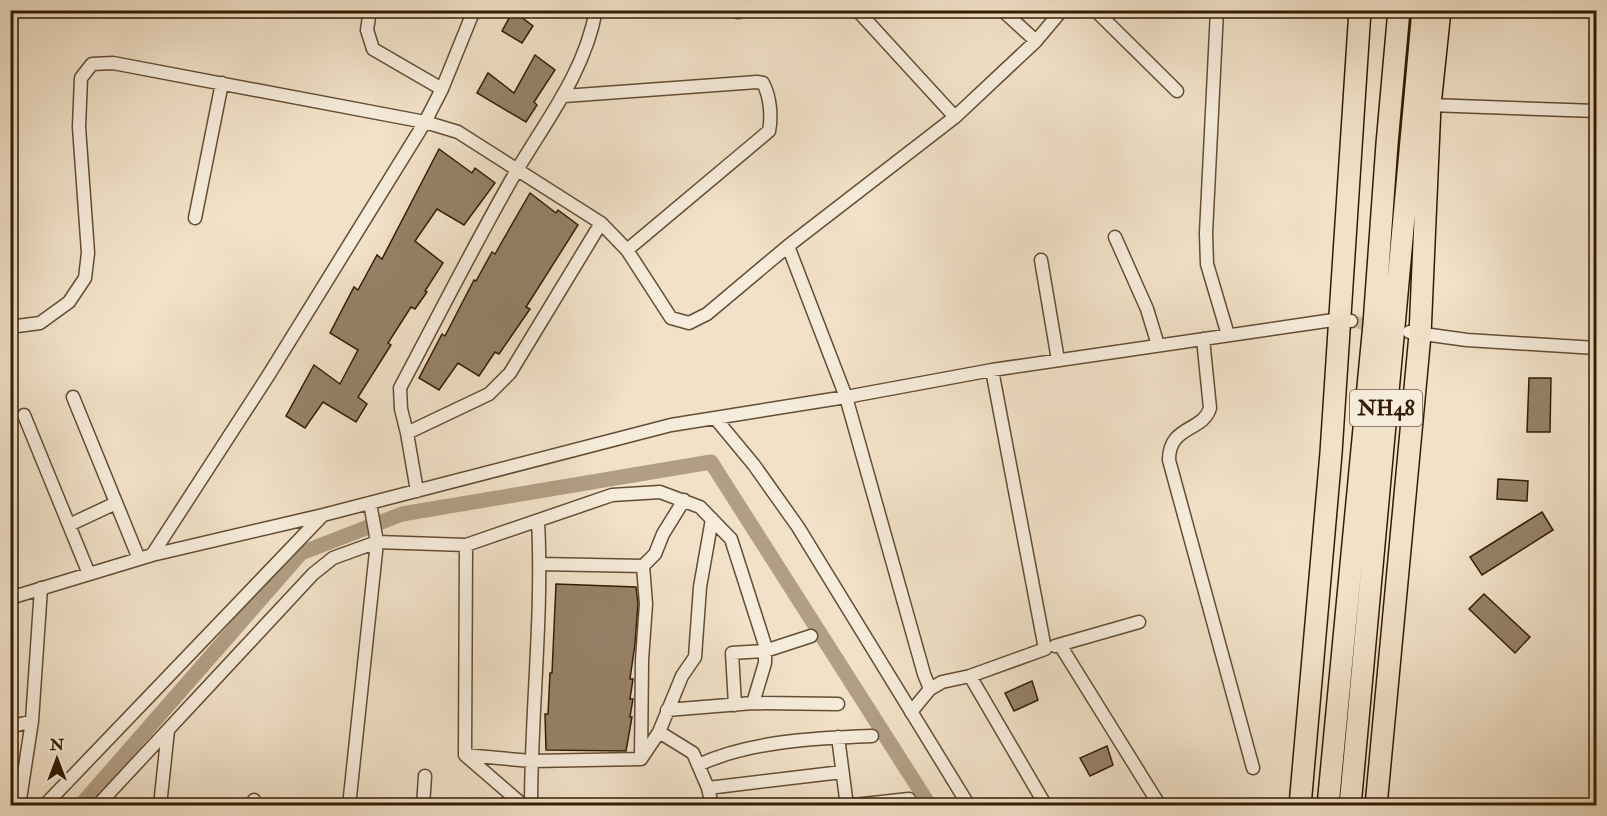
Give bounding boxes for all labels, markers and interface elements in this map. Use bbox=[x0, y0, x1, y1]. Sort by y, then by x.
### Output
road number: NH48 bbox=[1350, 390, 1422, 426]
north arrow bbox=[27, 729, 87, 789]
text: N bbox=[49, 735, 65, 755]

